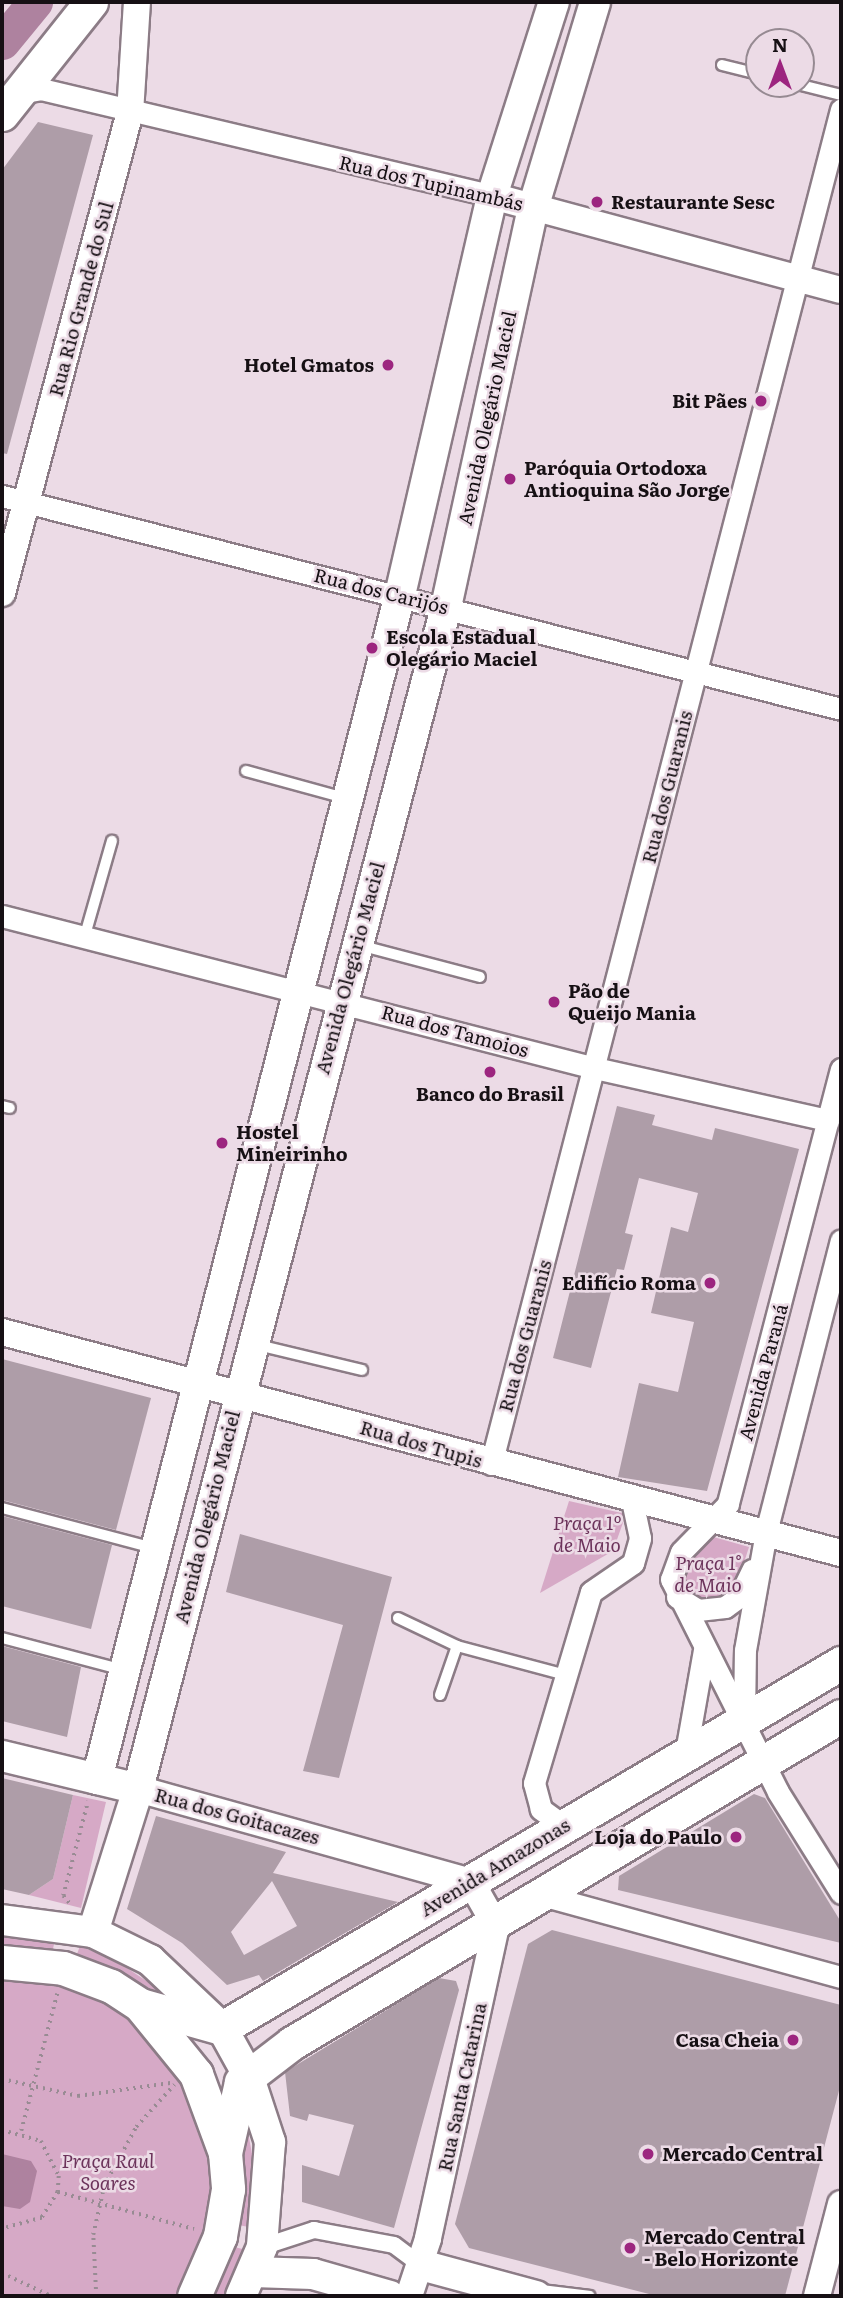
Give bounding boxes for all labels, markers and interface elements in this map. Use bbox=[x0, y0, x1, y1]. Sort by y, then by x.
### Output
north arrow bbox=[745, 28, 815, 98]
text: N bbox=[772, 30, 788, 58]
street label: Rua dos Tupinambás bbox=[337, 151, 525, 215]
place label: Restaurante Sesc bbox=[611, 191, 775, 213]
marker: Restaurante Sesc bbox=[589, 194, 605, 210]
street label: Rua Rio Grande do Sul bbox=[44, 199, 118, 399]
street label: Avenida Olegário Maciel bbox=[453, 309, 521, 527]
place label: Hotel Gmatos bbox=[244, 354, 374, 376]
marker: Hotel Gmatos bbox=[380, 357, 396, 373]
place label: Bit Pães bbox=[672, 390, 747, 412]
marker: Bit Pães bbox=[753, 393, 769, 409]
place label: Paróquia Ortodoxa Antioquina São Jorge bbox=[524, 457, 730, 501]
marker: Paróquia Ortodoxa Antioquina São Jorge bbox=[502, 471, 518, 487]
street label: Rua dos Carijós bbox=[312, 563, 450, 619]
place label: Escola Estadual Olegário Maciel bbox=[386, 626, 537, 670]
marker: Escola Estadual Olegário Maciel bbox=[364, 640, 380, 656]
street label: Rua dos Guaranis bbox=[637, 708, 697, 866]
street label: Avenida Olegário Maciel bbox=[311, 859, 389, 1077]
place label: Pão de Queijo Mania bbox=[568, 980, 696, 1024]
marker: Pão de Queijo Mania bbox=[546, 994, 562, 1010]
street label: Rua dos Tamoios bbox=[379, 1000, 531, 1062]
marker: Banco do Brasil bbox=[482, 1064, 498, 1080]
place label: Banco do Brasil bbox=[416, 1083, 564, 1105]
place label: Hostel Mineirinho bbox=[236, 1121, 348, 1165]
marker: Hostel Mineirinho bbox=[214, 1135, 230, 1151]
street label: Rua dos Guaranis bbox=[494, 1257, 556, 1415]
place label: Edifício Roma bbox=[562, 1272, 696, 1294]
marker: Edifício Roma bbox=[702, 1275, 718, 1291]
street label: Avenida Paraná bbox=[734, 1301, 792, 1443]
street label: Avenida Olegário Maciel bbox=[169, 1408, 245, 1626]
street label: Rua dos Tupis bbox=[357, 1416, 485, 1472]
park label: Praça 1º de Maio bbox=[553, 1512, 621, 1556]
park label: Praça 1° de Maio bbox=[674, 1552, 742, 1596]
street label: Rua dos Goitacazes bbox=[152, 1783, 322, 1849]
street label: Avenida Amazonas bbox=[416, 1813, 574, 1921]
place label: Loja do Paulo bbox=[594, 1826, 722, 1848]
marker: Loja do Paulo bbox=[728, 1829, 744, 1845]
street label: Rua Santa Catarina bbox=[433, 2000, 491, 2174]
place label: Casa Cheia bbox=[675, 2029, 779, 2051]
marker: Casa Cheia bbox=[785, 2032, 801, 2048]
place label: Mercado Central bbox=[662, 2143, 823, 2165]
marker: Mercado Central bbox=[640, 2146, 656, 2162]
park label: Praça Raul Soares bbox=[62, 2150, 154, 2194]
place label: Mercado Central - Belo Horizonte bbox=[644, 2226, 805, 2270]
marker: Mercado Central - Belo Horizonte bbox=[622, 2240, 638, 2256]

